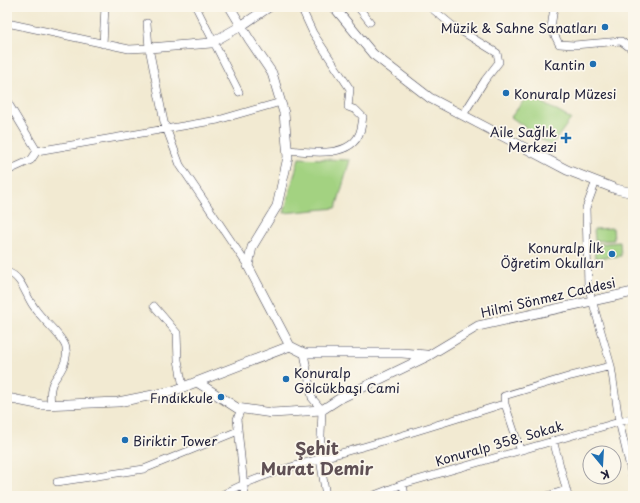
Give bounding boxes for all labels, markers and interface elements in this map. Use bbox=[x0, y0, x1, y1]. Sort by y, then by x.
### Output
place label: Müzik & Sahne Sanatları bbox=[441, 18, 597, 37]
marker: Müzik & Sahne Sanatları bbox=[600, 22, 610, 32]
place label: Kantin bbox=[544, 55, 585, 74]
marker: Kantin bbox=[588, 59, 598, 69]
place label: Konuralp Müzesi bbox=[514, 84, 616, 103]
marker: Konuralp Müzesi bbox=[501, 88, 511, 98]
place label: Aile Sağlık Merkezi bbox=[490, 122, 557, 156]
marker: Aile Sağlık Merkezi bbox=[560, 132, 572, 144]
place label: Konuralp İlk Öğretim Okulları bbox=[500, 238, 604, 272]
marker: Konuralp İlk Öğretim Okulları bbox=[607, 249, 617, 259]
street label: Hilmi Sönmez Caddesi bbox=[479, 272, 617, 322]
place label: Konuralp Gölcükbaşı Cami bbox=[294, 363, 400, 397]
marker: Konuralp Gölcükbaşı Cami bbox=[281, 374, 291, 384]
place label: Fındıkkule bbox=[150, 388, 213, 407]
marker: Fındıkkule bbox=[216, 392, 226, 402]
street label: Konuralp 358. Sokak bbox=[433, 415, 566, 470]
place label: Biriktir Tower bbox=[133, 431, 218, 450]
marker: Biriktir Tower bbox=[120, 435, 130, 445]
district label: Şehit Murat Demir bbox=[261, 435, 374, 481]
north arrow bbox=[582, 445, 622, 485]
text: K bbox=[599, 466, 612, 484]

